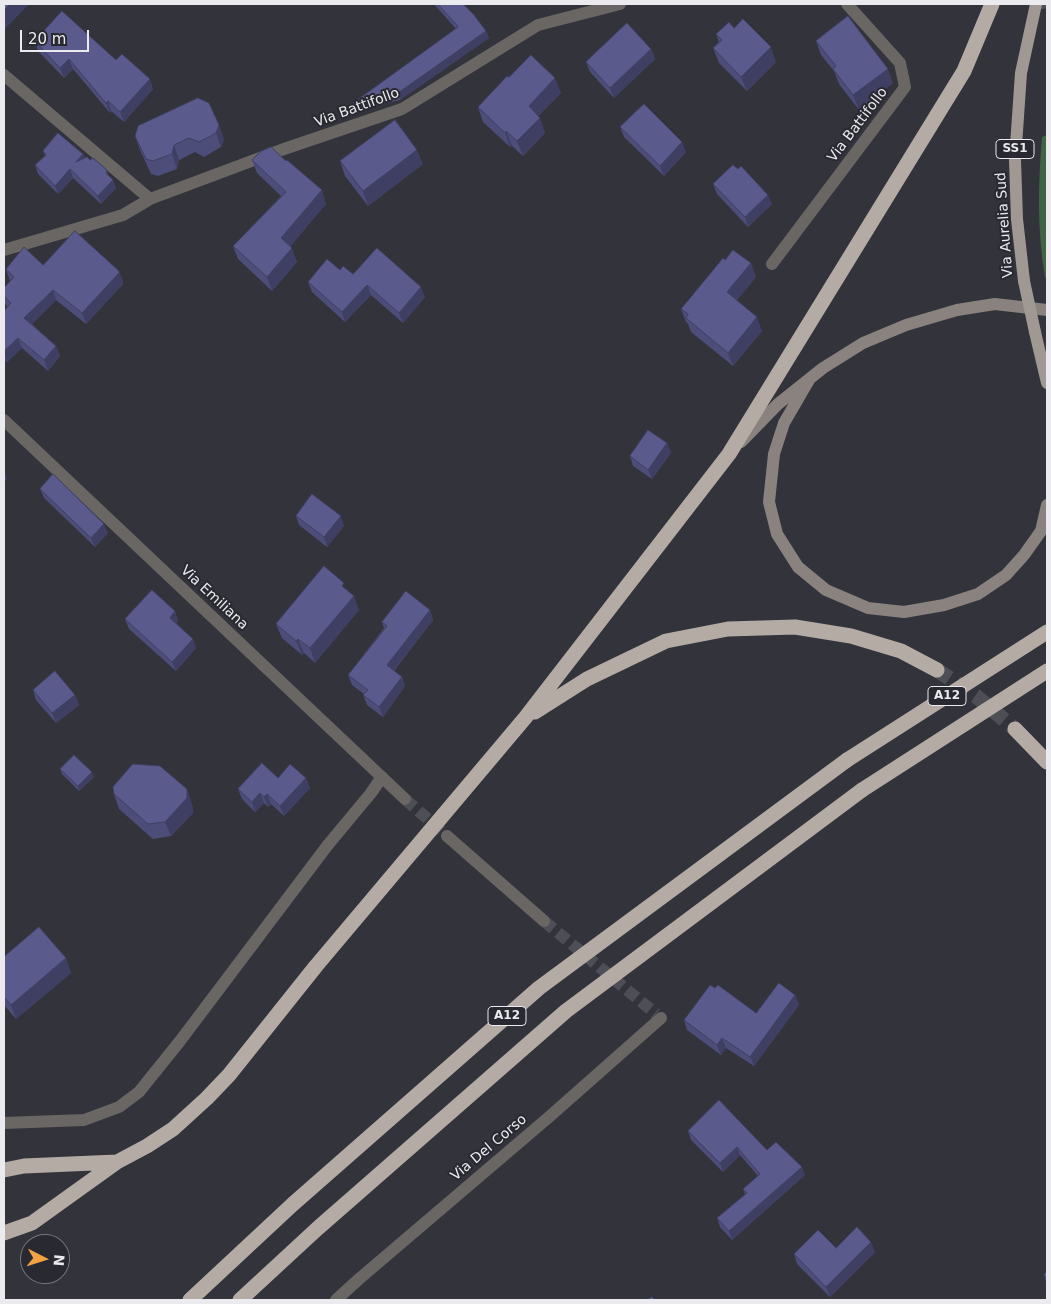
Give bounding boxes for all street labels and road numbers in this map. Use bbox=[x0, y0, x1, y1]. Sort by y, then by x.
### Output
street label: Via Battifollo bbox=[824, 84, 892, 166]
street label: Via Battifollo bbox=[312, 85, 402, 131]
road number: SS1 bbox=[996, 140, 1034, 158]
street label: Via Aurelia Sud bbox=[993, 171, 1017, 279]
street label: Via Emiliana bbox=[177, 562, 251, 634]
road number: A12 bbox=[928, 686, 966, 706]
road number: A12 bbox=[488, 1006, 526, 1026]
street label: Via Del Corso bbox=[448, 1111, 530, 1185]

